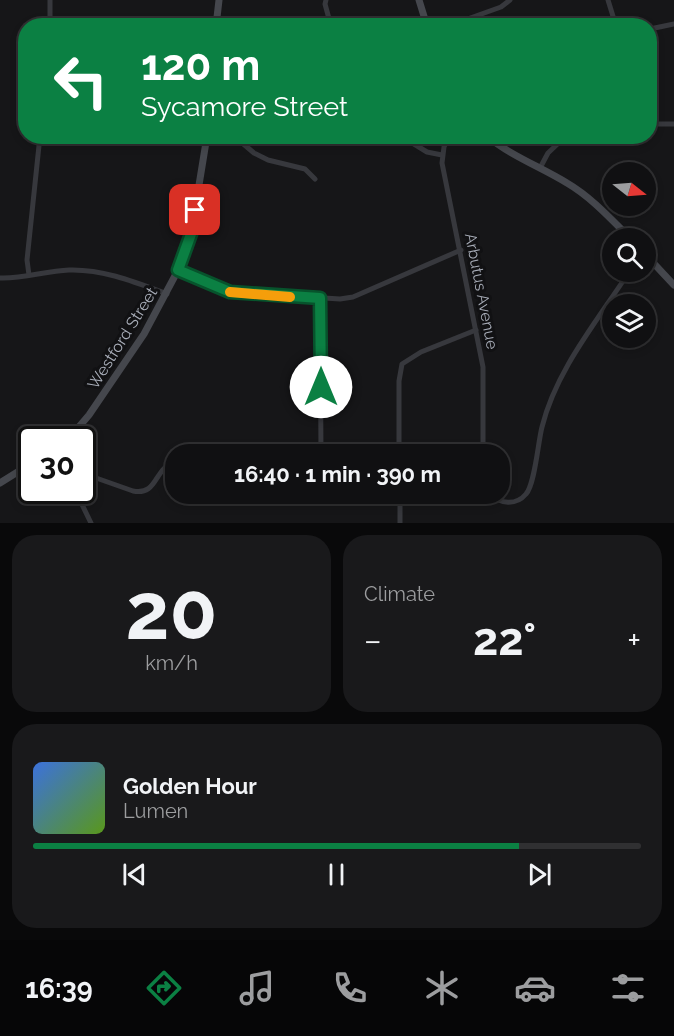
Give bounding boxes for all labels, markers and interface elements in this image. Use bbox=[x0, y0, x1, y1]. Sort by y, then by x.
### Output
text: 120 m bbox=[141, 41, 260, 90]
icon: left bbox=[42, 42, 120, 120]
text: Sycamore Street bbox=[141, 91, 348, 122]
north arrow bbox=[602, 162, 656, 216]
map controls bbox=[602, 162, 656, 348]
pin bbox=[169, 184, 220, 235]
icon: arrive bbox=[178, 193, 211, 226]
button: search bbox=[602, 228, 656, 282]
street label: Arbutus Avenue bbox=[461, 231, 502, 351]
street label: Westford Street bbox=[84, 283, 162, 393]
button: layers bbox=[602, 294, 656, 348]
position arrow bbox=[289, 355, 353, 419]
speed limit sign: 30 bbox=[18, 426, 96, 504]
text: 16:40 · 1 min · 390 m bbox=[234, 461, 441, 487]
text: 20 bbox=[126, 566, 217, 657]
text: Climate bbox=[364, 582, 435, 606]
text: 22° bbox=[473, 613, 536, 666]
text: − bbox=[364, 621, 382, 660]
text: + bbox=[627, 621, 641, 660]
text: km/h bbox=[145, 651, 198, 675]
text: Golden Hour bbox=[123, 773, 257, 799]
text: Lumen bbox=[123, 799, 188, 823]
icon: previous bbox=[118, 858, 151, 891]
icon: pause bbox=[320, 858, 353, 891]
icon: next bbox=[523, 858, 556, 891]
icon: directions bbox=[143, 967, 185, 1009]
icon: music bbox=[236, 967, 278, 1009]
icon: phone bbox=[329, 967, 371, 1009]
icon: climate bbox=[421, 967, 463, 1009]
icon: car bbox=[514, 967, 556, 1009]
icon: filters bbox=[607, 967, 649, 1009]
text: 16:39 bbox=[25, 973, 93, 1004]

